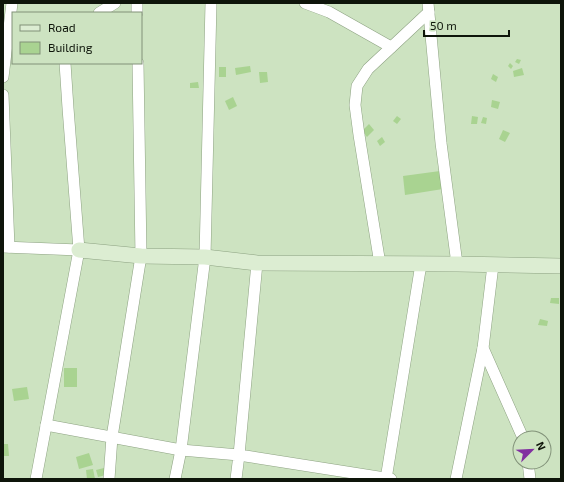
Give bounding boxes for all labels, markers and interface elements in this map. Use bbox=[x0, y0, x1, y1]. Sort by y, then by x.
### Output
legend bbox=[12, 12, 142, 64]
scale bar bbox=[424, 12, 509, 38]
text: 50 m bbox=[430, 18, 457, 32]
text: Road bbox=[48, 20, 76, 34]
text: Building bbox=[48, 40, 93, 54]
north arrow bbox=[512, 430, 552, 470]
text: N bbox=[534, 439, 549, 452]

